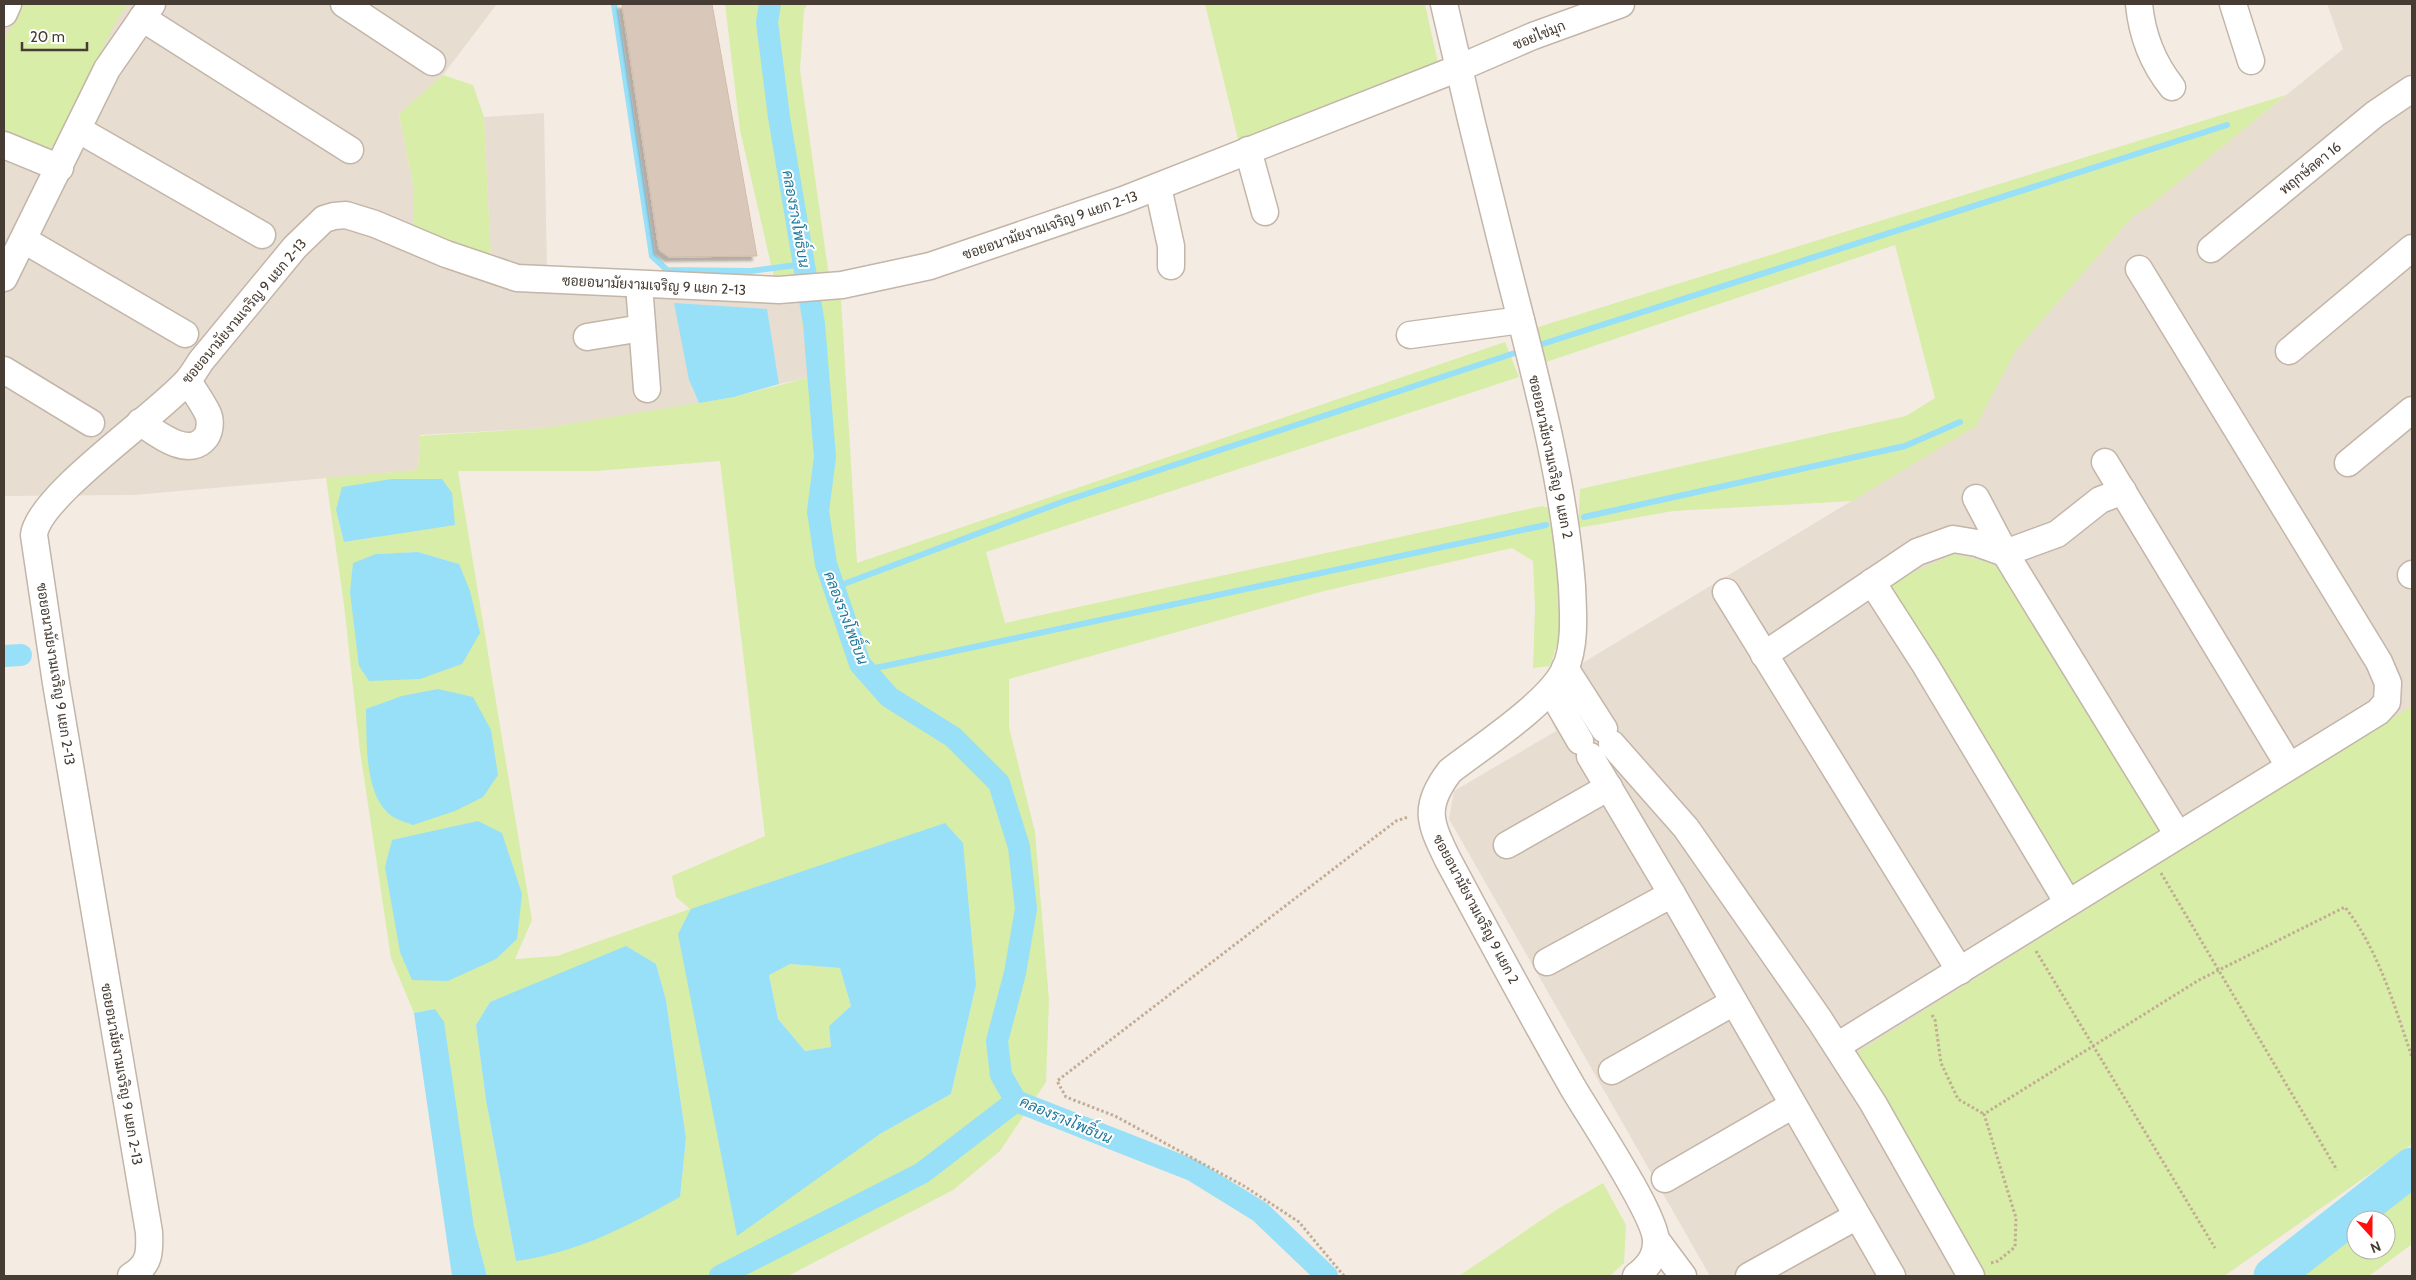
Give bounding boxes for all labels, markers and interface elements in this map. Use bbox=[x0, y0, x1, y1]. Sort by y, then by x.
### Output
street label: ซอยไข่มุก bbox=[1510, 16, 1568, 55]
scale bar bbox=[22, 20, 88, 52]
text: 20 m bbox=[30, 28, 65, 46]
street label: พฤกษ์ลดา 16 bbox=[2275, 137, 2345, 198]
water label: คลองรางโพธิ์บน bbox=[779, 168, 820, 270]
street label: ซอยอนามัยงามเจริญ 9 แยก 2-13 bbox=[960, 186, 1140, 264]
street label: ซอยอนามัยงามเจริญ 9 แยก 2-13 bbox=[178, 235, 310, 387]
street label: ซอยอนามัยงามเจริญ 9 แยก 2-13 bbox=[562, 271, 746, 299]
street label: ซอยอนามัยงามเจริญ 9 แยก 2 bbox=[1525, 374, 1577, 540]
water label: คลองรางโพธิ์บน bbox=[820, 567, 878, 668]
street label: ซอยอนามัยงามเจริญ 9 แยก 2-13 bbox=[33, 582, 79, 766]
street label: ซอยอนามัยงามเจริญ 9 แยก 2 bbox=[1429, 831, 1523, 987]
street label: ซอยอนามัยงามเจริญ 9 แยก 2-13 bbox=[97, 982, 147, 1166]
water label: คลองรางโพธิ์บน bbox=[1017, 1087, 1118, 1148]
north arrow bbox=[2346, 1210, 2396, 1260]
text: N bbox=[2368, 1237, 2384, 1257]

